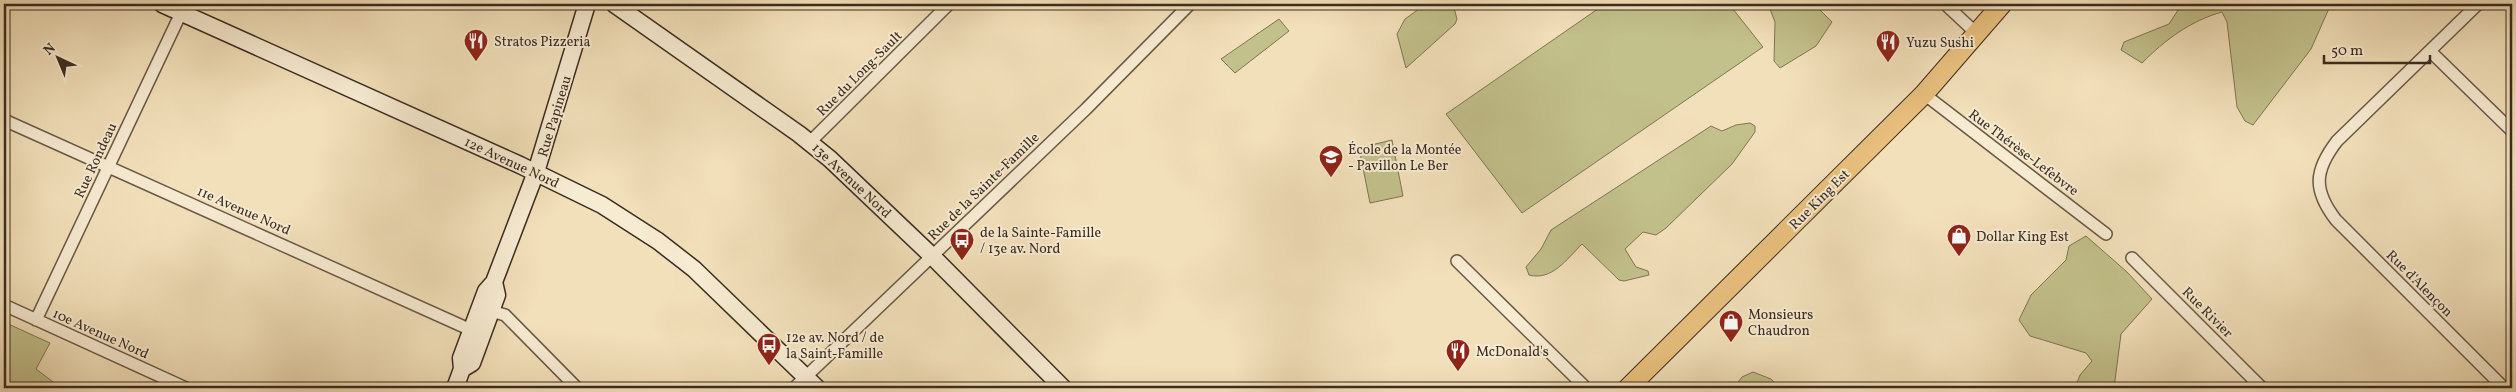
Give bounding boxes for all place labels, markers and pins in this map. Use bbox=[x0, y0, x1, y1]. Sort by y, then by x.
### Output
restaurant icon: Stratos Pizzeria bbox=[463, 28, 489, 62]
restaurant icon: Yuzu Sushi bbox=[1875, 29, 1901, 63]
place label: Stratos Pizzeria bbox=[494, 33, 590, 52]
place label: Yuzu Sushi bbox=[1906, 34, 1974, 53]
place label: École de la Montée - Pavillon Le Ber bbox=[1348, 141, 1462, 176]
school or university icon: École de la Montée - Pavillon Le Ber bbox=[1318, 144, 1344, 178]
shop icon: Dollar King Est bbox=[1946, 223, 1972, 257]
place label: de la Sainte-Famille / 13e av. Nord bbox=[980, 224, 1102, 259]
bus stop icon: de la Sainte-Famille / 13e av. Nord bbox=[949, 227, 975, 261]
place label: Dollar King Est bbox=[1976, 228, 2069, 247]
place label: Monsieurs Chaudron bbox=[1748, 306, 1813, 341]
shop icon: Monsieurs Chaudron bbox=[1718, 309, 1744, 343]
place label: 12e av. Nord / de la Saint-Famille bbox=[786, 329, 884, 364]
bus stop icon: 12e av. Nord / de la Saint-Famille bbox=[756, 332, 782, 366]
restaurant icon: McDonald's bbox=[1445, 338, 1471, 372]
place label: McDonald's bbox=[1476, 343, 1549, 362]

